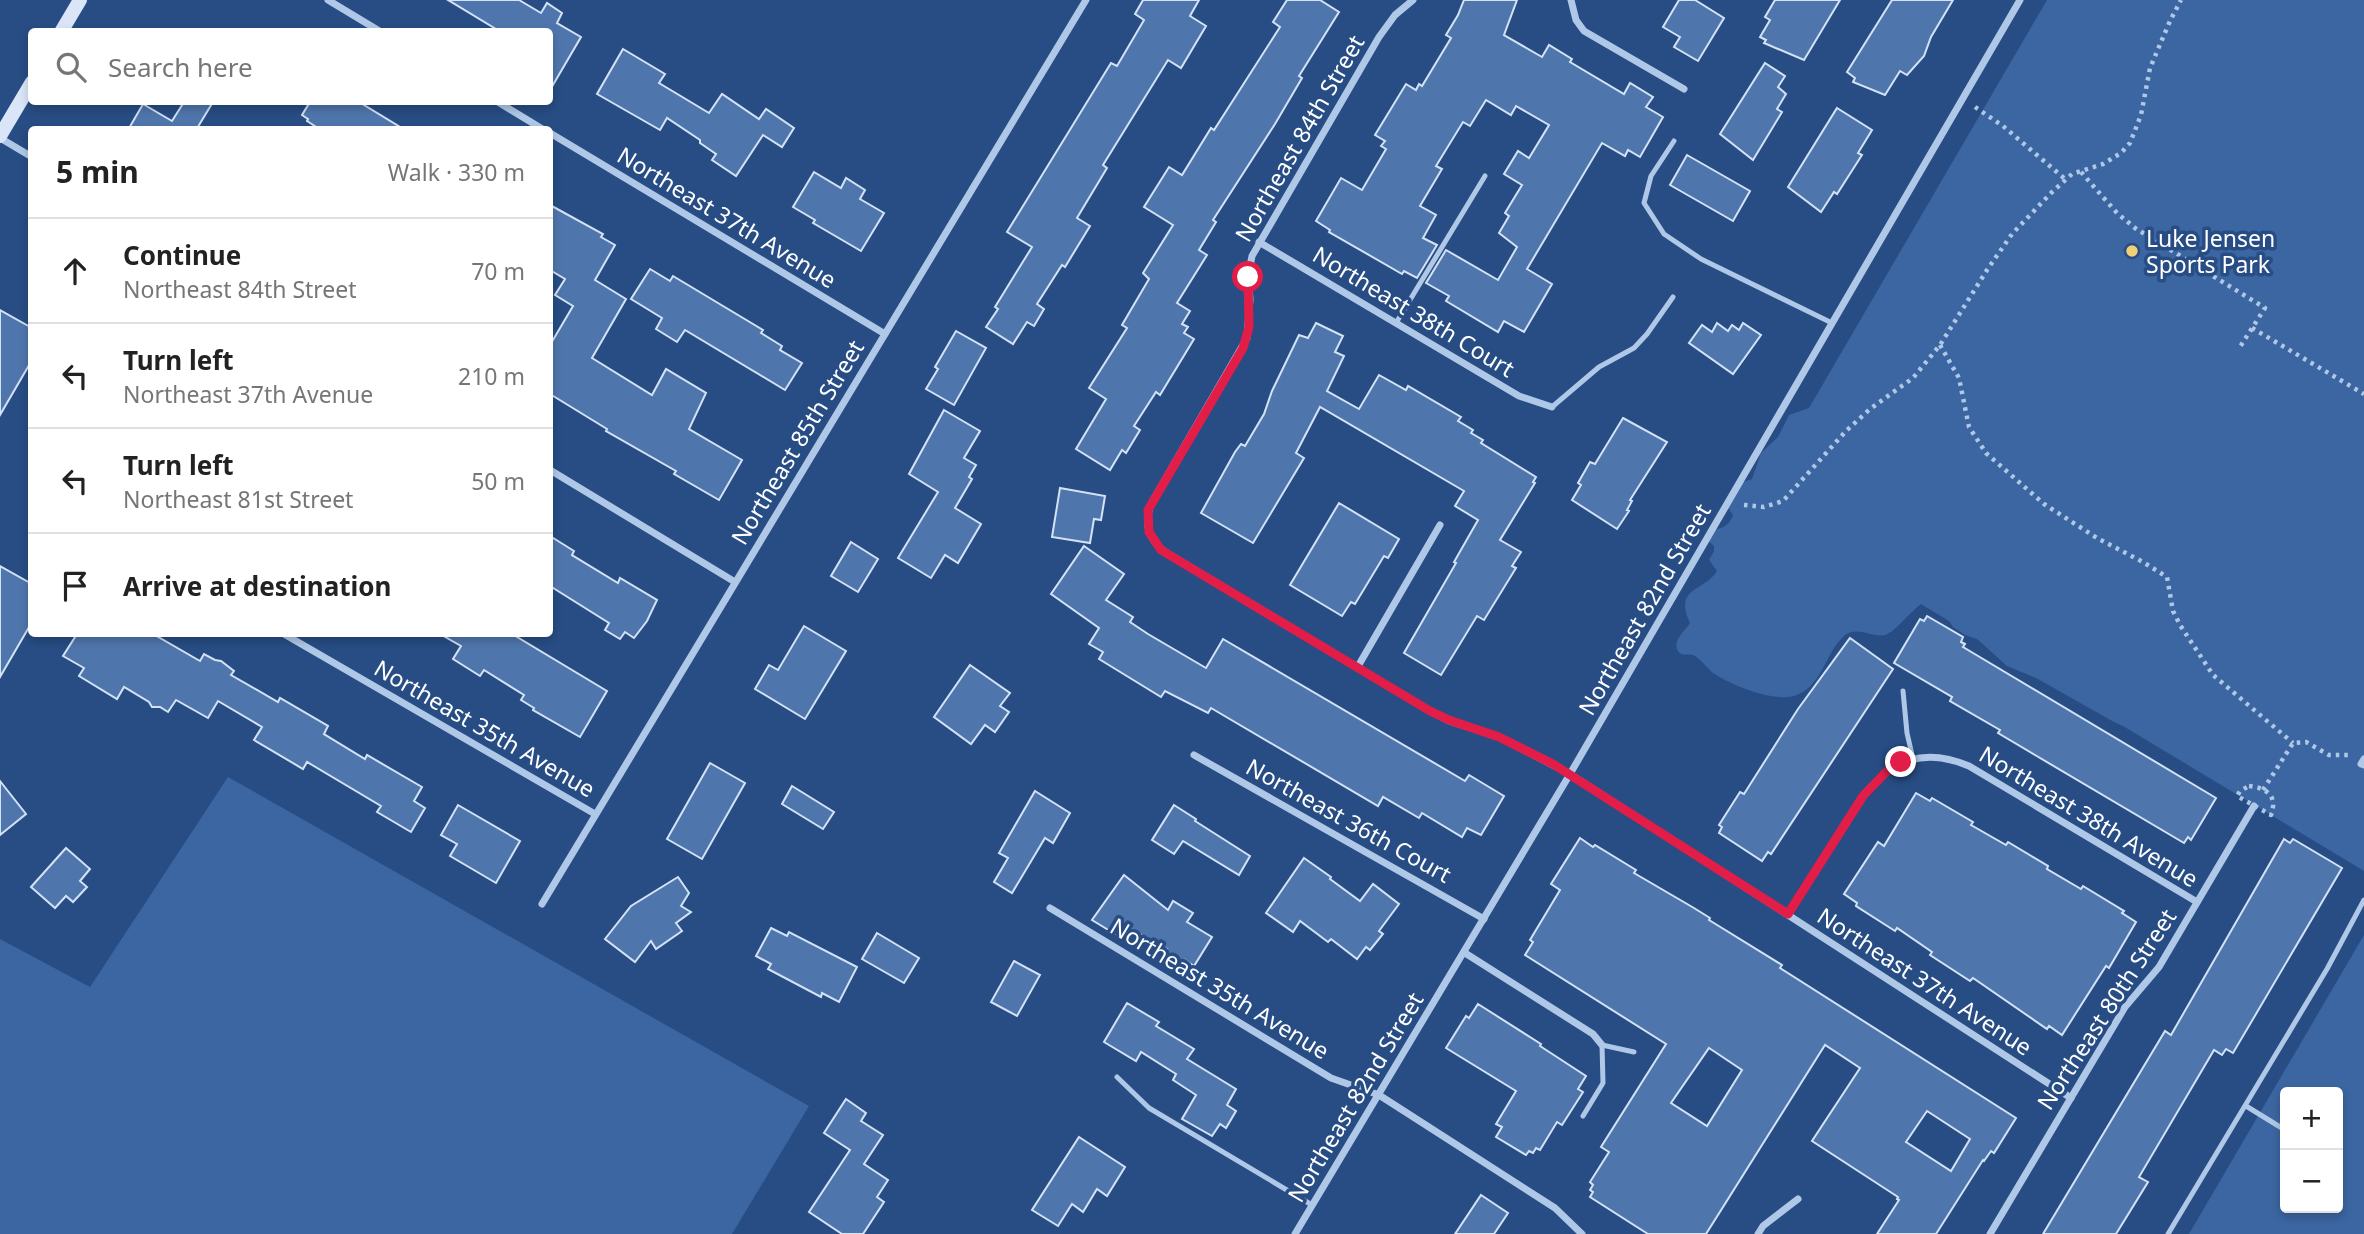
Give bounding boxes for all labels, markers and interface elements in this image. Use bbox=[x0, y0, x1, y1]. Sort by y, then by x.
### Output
search box bbox=[28, 28, 553, 105]
street label: Northeast 84th Street bbox=[1227, 29, 1371, 247]
icon: search bbox=[52, 48, 90, 86]
text: Search here bbox=[108, 49, 253, 85]
street label: Northeast 37th Avenue bbox=[612, 139, 842, 295]
text: 5 min bbox=[56, 151, 139, 192]
text: Walk · 330 m bbox=[388, 156, 525, 188]
place label: Luke Jensen Sports Park bbox=[2146, 222, 2275, 280]
text: Continue bbox=[123, 237, 241, 273]
street label: Northeast 38th Court bbox=[1307, 238, 1521, 384]
marker: Luke Jensen Sports Park bbox=[2124, 243, 2140, 259]
icon: ahead bbox=[56, 252, 94, 290]
text: 70 m bbox=[471, 255, 525, 287]
route start bbox=[1232, 261, 1263, 292]
text: Northeast 84th Street bbox=[123, 273, 357, 305]
street label: Northeast 85th Street bbox=[723, 334, 871, 550]
text: Turn left bbox=[123, 342, 234, 378]
icon: left bbox=[56, 357, 94, 395]
text: 210 m bbox=[458, 360, 525, 392]
text: Northeast 37th Avenue bbox=[123, 378, 373, 410]
text: Turn left bbox=[123, 447, 234, 483]
icon: left bbox=[56, 462, 94, 500]
text: 50 m bbox=[471, 465, 525, 497]
text: Northeast 81st Street bbox=[123, 483, 353, 515]
street label: Northeast 82nd Street bbox=[1570, 497, 1718, 721]
icon: arrive bbox=[56, 567, 94, 605]
text: Arrive at destination bbox=[123, 568, 392, 604]
street label: Northeast 35th Avenue bbox=[369, 652, 601, 804]
street label: Northeast 38th Avenue bbox=[1974, 738, 2204, 894]
route end bbox=[1885, 746, 1916, 777]
street label: Northeast 36th Court bbox=[1241, 750, 1457, 890]
street label: Northeast 37th Avenue bbox=[1811, 899, 2039, 1063]
street label: Northeast 80th Street bbox=[2029, 902, 2183, 1116]
street label: Northeast 35th Avenue bbox=[1105, 910, 1335, 1066]
street label: Northeast 82nd Street bbox=[1280, 986, 1430, 1208]
map controls bbox=[2280, 1087, 2343, 1213]
button: + bbox=[2280, 1087, 2343, 1150]
button: − bbox=[2280, 1150, 2343, 1213]

